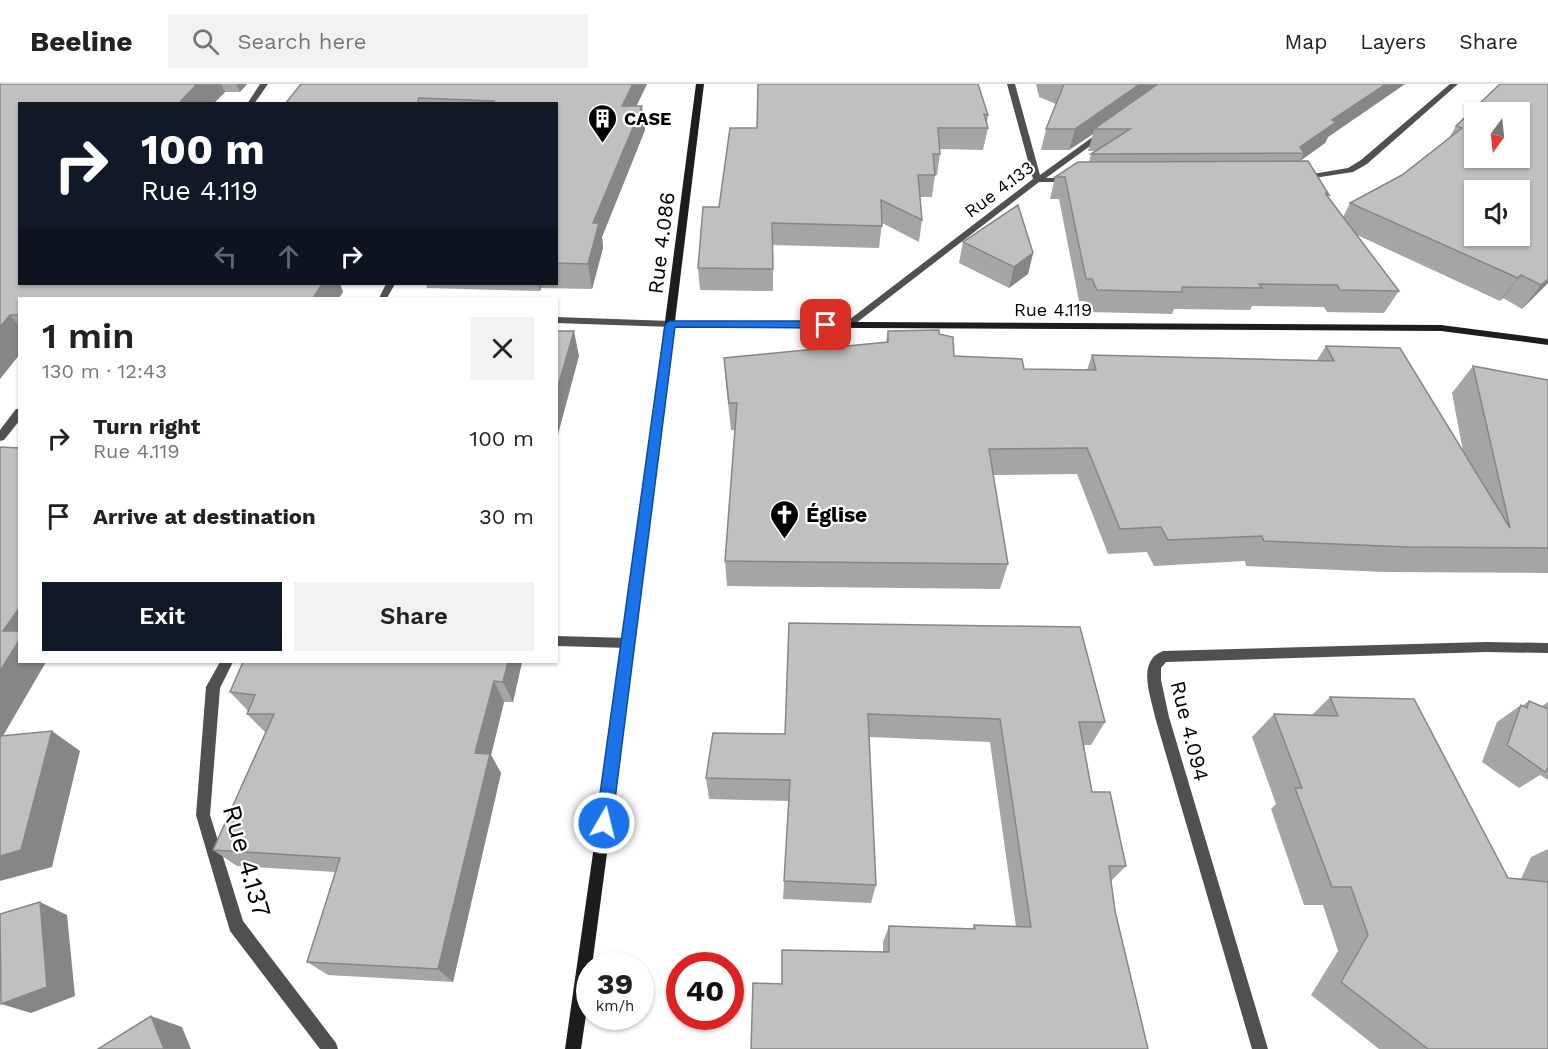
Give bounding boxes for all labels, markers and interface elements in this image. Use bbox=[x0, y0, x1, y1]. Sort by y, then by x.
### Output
search box bbox=[168, 14, 588, 68]
text: Beeline bbox=[30, 25, 132, 58]
icon: search bbox=[189, 25, 222, 58]
text: Search here bbox=[237, 29, 366, 54]
text: Map bbox=[1284, 29, 1327, 54]
text: Layers bbox=[1360, 29, 1426, 54]
text: Share bbox=[1459, 29, 1518, 54]
building icon: CASE bbox=[587, 102, 619, 144]
north arrow bbox=[1464, 102, 1530, 168]
map controls bbox=[1464, 102, 1530, 246]
place label: CASE bbox=[624, 108, 671, 129]
text: 100 m bbox=[141, 125, 265, 174]
icon: right bbox=[42, 126, 120, 204]
street label: Rue 4.133 bbox=[960, 156, 1038, 222]
text: Rue 4.119 bbox=[141, 175, 258, 207]
button: sound bbox=[1464, 180, 1530, 246]
street label: Rue 4.086 bbox=[642, 191, 680, 295]
icon: left bbox=[209, 240, 242, 273]
icon: ahead bbox=[272, 240, 305, 273]
icon: right bbox=[335, 240, 368, 273]
pin bbox=[800, 299, 851, 350]
street label: Rue 4.119 bbox=[1014, 299, 1092, 320]
icon: arrive bbox=[809, 308, 842, 341]
text: 1 min bbox=[42, 315, 134, 357]
button: close bbox=[471, 317, 534, 380]
text: 130 m · 12:43 bbox=[42, 359, 167, 383]
text: Turn right bbox=[93, 414, 200, 439]
icon: right bbox=[42, 422, 75, 455]
text: 100 m bbox=[470, 426, 534, 451]
text: Rue 4.119 bbox=[93, 439, 180, 463]
church icon: Église bbox=[769, 498, 801, 540]
icon: arrive bbox=[42, 500, 75, 533]
place label: Église bbox=[806, 502, 867, 527]
text: Arrive at destination bbox=[93, 504, 316, 529]
text: 30 m bbox=[479, 504, 534, 529]
button: Exit bbox=[42, 582, 282, 651]
button: Share bbox=[294, 582, 534, 651]
street label: Rue 4.094 bbox=[1165, 678, 1215, 784]
position arrow bbox=[572, 791, 636, 855]
street label: Rue 4.137 bbox=[217, 801, 277, 921]
speed limit sign: 40 bbox=[666, 952, 744, 1030]
text: 39 bbox=[597, 966, 633, 1001]
text: km/h bbox=[596, 997, 634, 1015]

